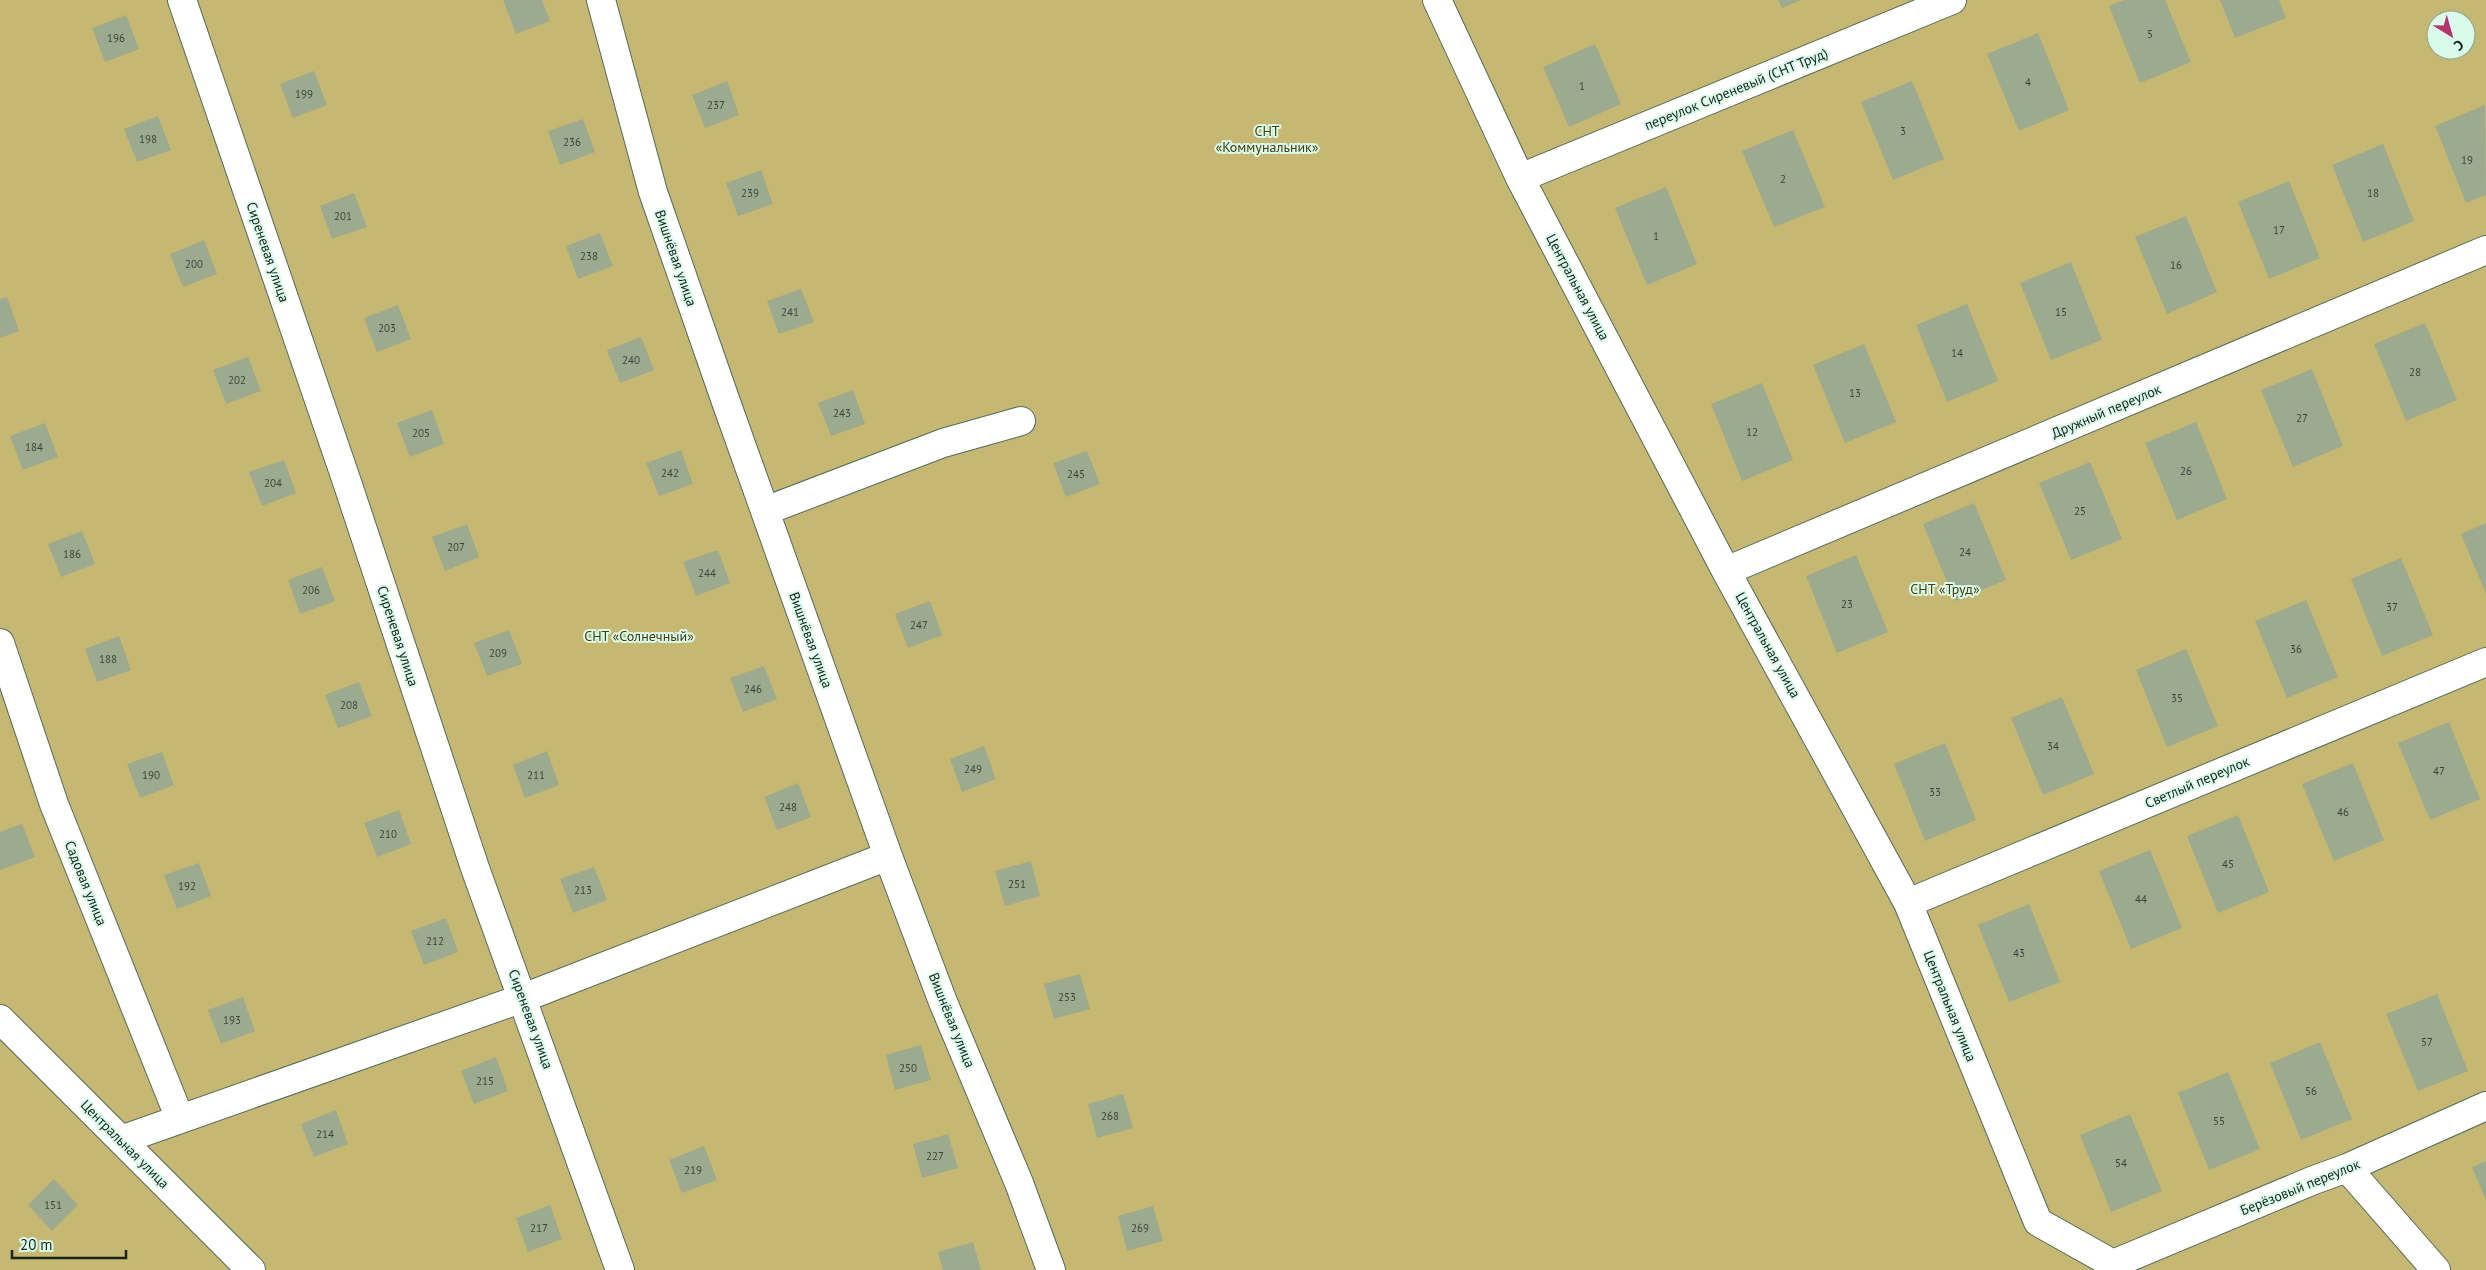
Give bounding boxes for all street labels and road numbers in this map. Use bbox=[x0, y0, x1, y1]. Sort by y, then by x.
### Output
street label: переулок Сиреневый (СНТ Труд) bbox=[1642, 44, 1830, 134]
street label: Сиреневая улица bbox=[242, 199, 294, 305]
street label: Вишнёвая улица bbox=[651, 207, 701, 309]
street label: Центральная улица bbox=[1542, 231, 1614, 343]
street label: Дружный переулок bbox=[2048, 380, 2164, 442]
street label: Сиреневая улица bbox=[373, 583, 423, 689]
street label: Центральная улица bbox=[1731, 589, 1805, 701]
street label: Вишнёвая улица bbox=[785, 590, 837, 690]
street label: Светлый переулок bbox=[2142, 752, 2252, 812]
street label: Садовая улица bbox=[61, 838, 111, 928]
street label: Центральная улица bbox=[1920, 948, 1980, 1064]
street label: Сиреневая улица bbox=[505, 967, 557, 1071]
street label: Вишнёвая улица bbox=[925, 970, 979, 1070]
street label: Центральная улица bbox=[77, 1096, 173, 1192]
street label: Берёзовый переулок bbox=[2238, 1155, 2363, 1219]

